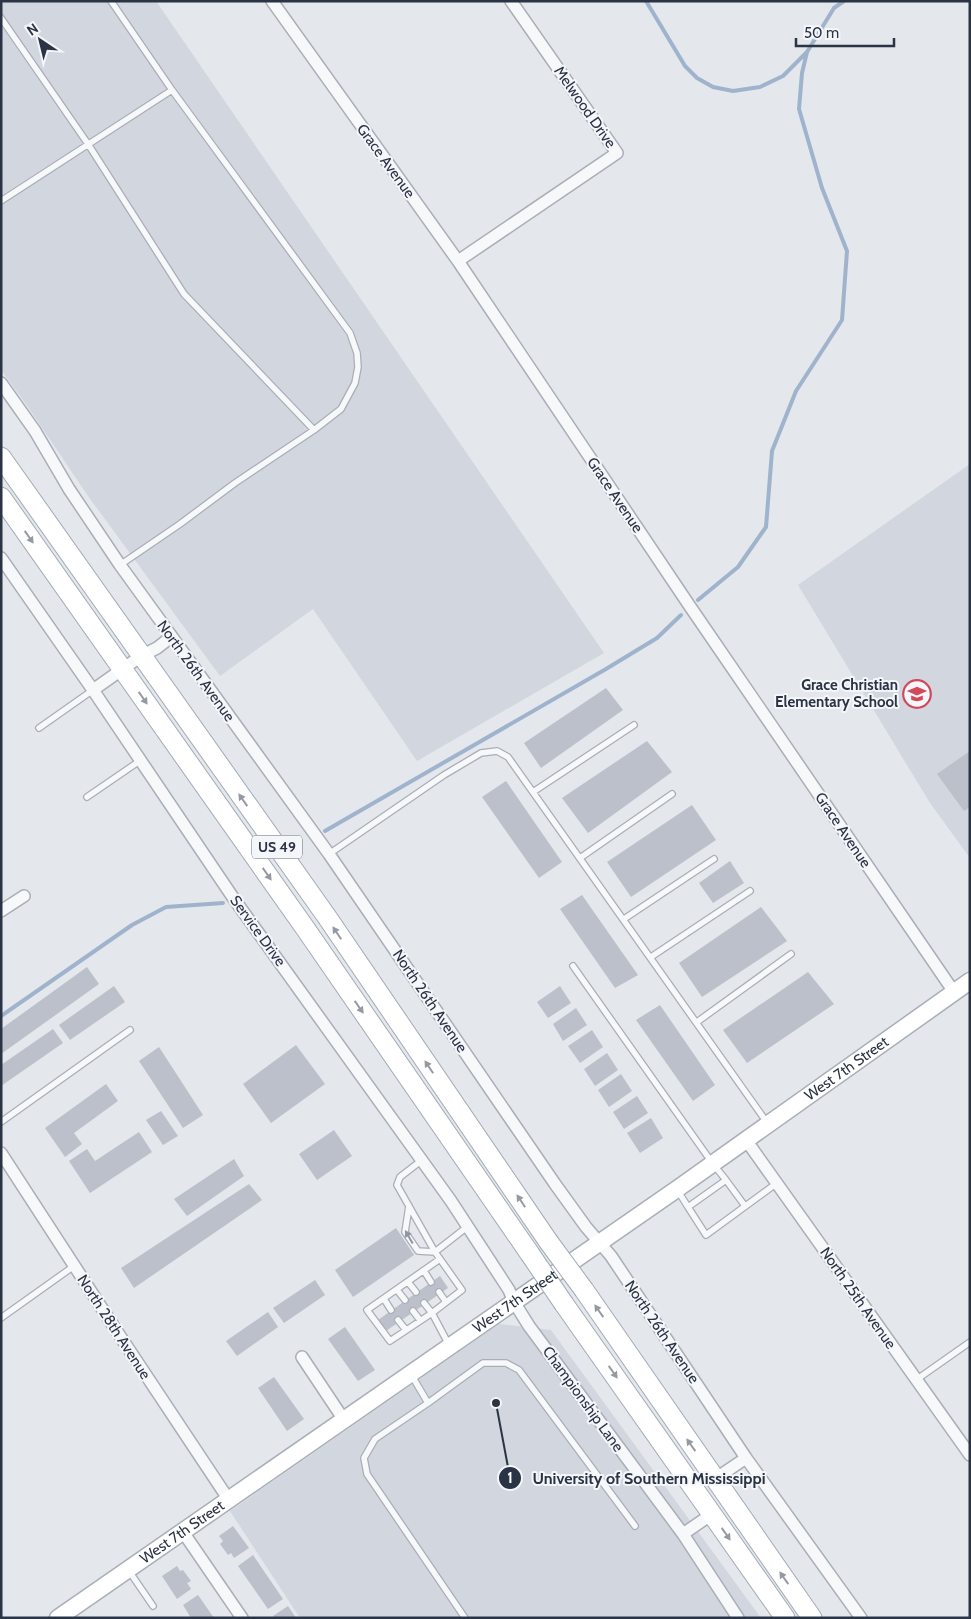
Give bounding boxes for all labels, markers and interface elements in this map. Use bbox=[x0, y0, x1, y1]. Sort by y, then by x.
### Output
north arrow bbox=[15, 15, 65, 65]
scale bar bbox=[796, 15, 894, 47]
text: N bbox=[23, 19, 42, 40]
text: 50 m bbox=[804, 24, 839, 42]
street label: Melwood Drive bbox=[550, 63, 620, 152]
street label: Grace Avenue bbox=[353, 120, 419, 202]
street label: Grace Avenue bbox=[583, 454, 647, 536]
one-way arrow bbox=[24, 530, 34, 543]
street label: North 26th Avenue bbox=[153, 617, 239, 725]
place label: Grace Christian Elementary School bbox=[775, 676, 898, 711]
school or university icon: Grace Christian Elementary School bbox=[902, 679, 932, 709]
one-way arrow bbox=[138, 691, 148, 705]
street label: Grace Avenue bbox=[811, 789, 875, 871]
one-way arrow bbox=[238, 793, 248, 807]
road number: US 49 bbox=[252, 836, 302, 859]
one-way arrow bbox=[262, 867, 272, 881]
street label: Service Drive bbox=[226, 892, 290, 970]
one-way arrow bbox=[332, 926, 342, 940]
street label: North 26th Avenue bbox=[389, 946, 471, 1056]
one-way arrow bbox=[354, 1001, 364, 1014]
street label: West 7th Street bbox=[801, 1033, 892, 1105]
one-way arrow bbox=[424, 1060, 434, 1074]
one-way arrow bbox=[516, 1194, 526, 1208]
one-way arrow bbox=[405, 1231, 414, 1244]
street label: North 25th Avenue bbox=[816, 1244, 900, 1353]
street label: West 7th Street bbox=[469, 1266, 561, 1337]
street label: North 28th Avenue bbox=[74, 1271, 155, 1383]
street label: North 26th Avenue bbox=[621, 1277, 703, 1387]
one-way arrow bbox=[594, 1304, 604, 1318]
street label: Championship Lane bbox=[539, 1343, 627, 1455]
one-way arrow bbox=[608, 1366, 618, 1379]
one-way arrow bbox=[686, 1438, 696, 1452]
callout: University of Southern Mississippi bbox=[497, 1462, 775, 1493]
text: 1 bbox=[507, 1469, 513, 1487]
text: University of Southern Mississippi bbox=[533, 1469, 766, 1488]
street label: West 7th Street bbox=[136, 1496, 228, 1567]
one-way arrow bbox=[721, 1527, 731, 1541]
one-way arrow bbox=[779, 1571, 789, 1585]

